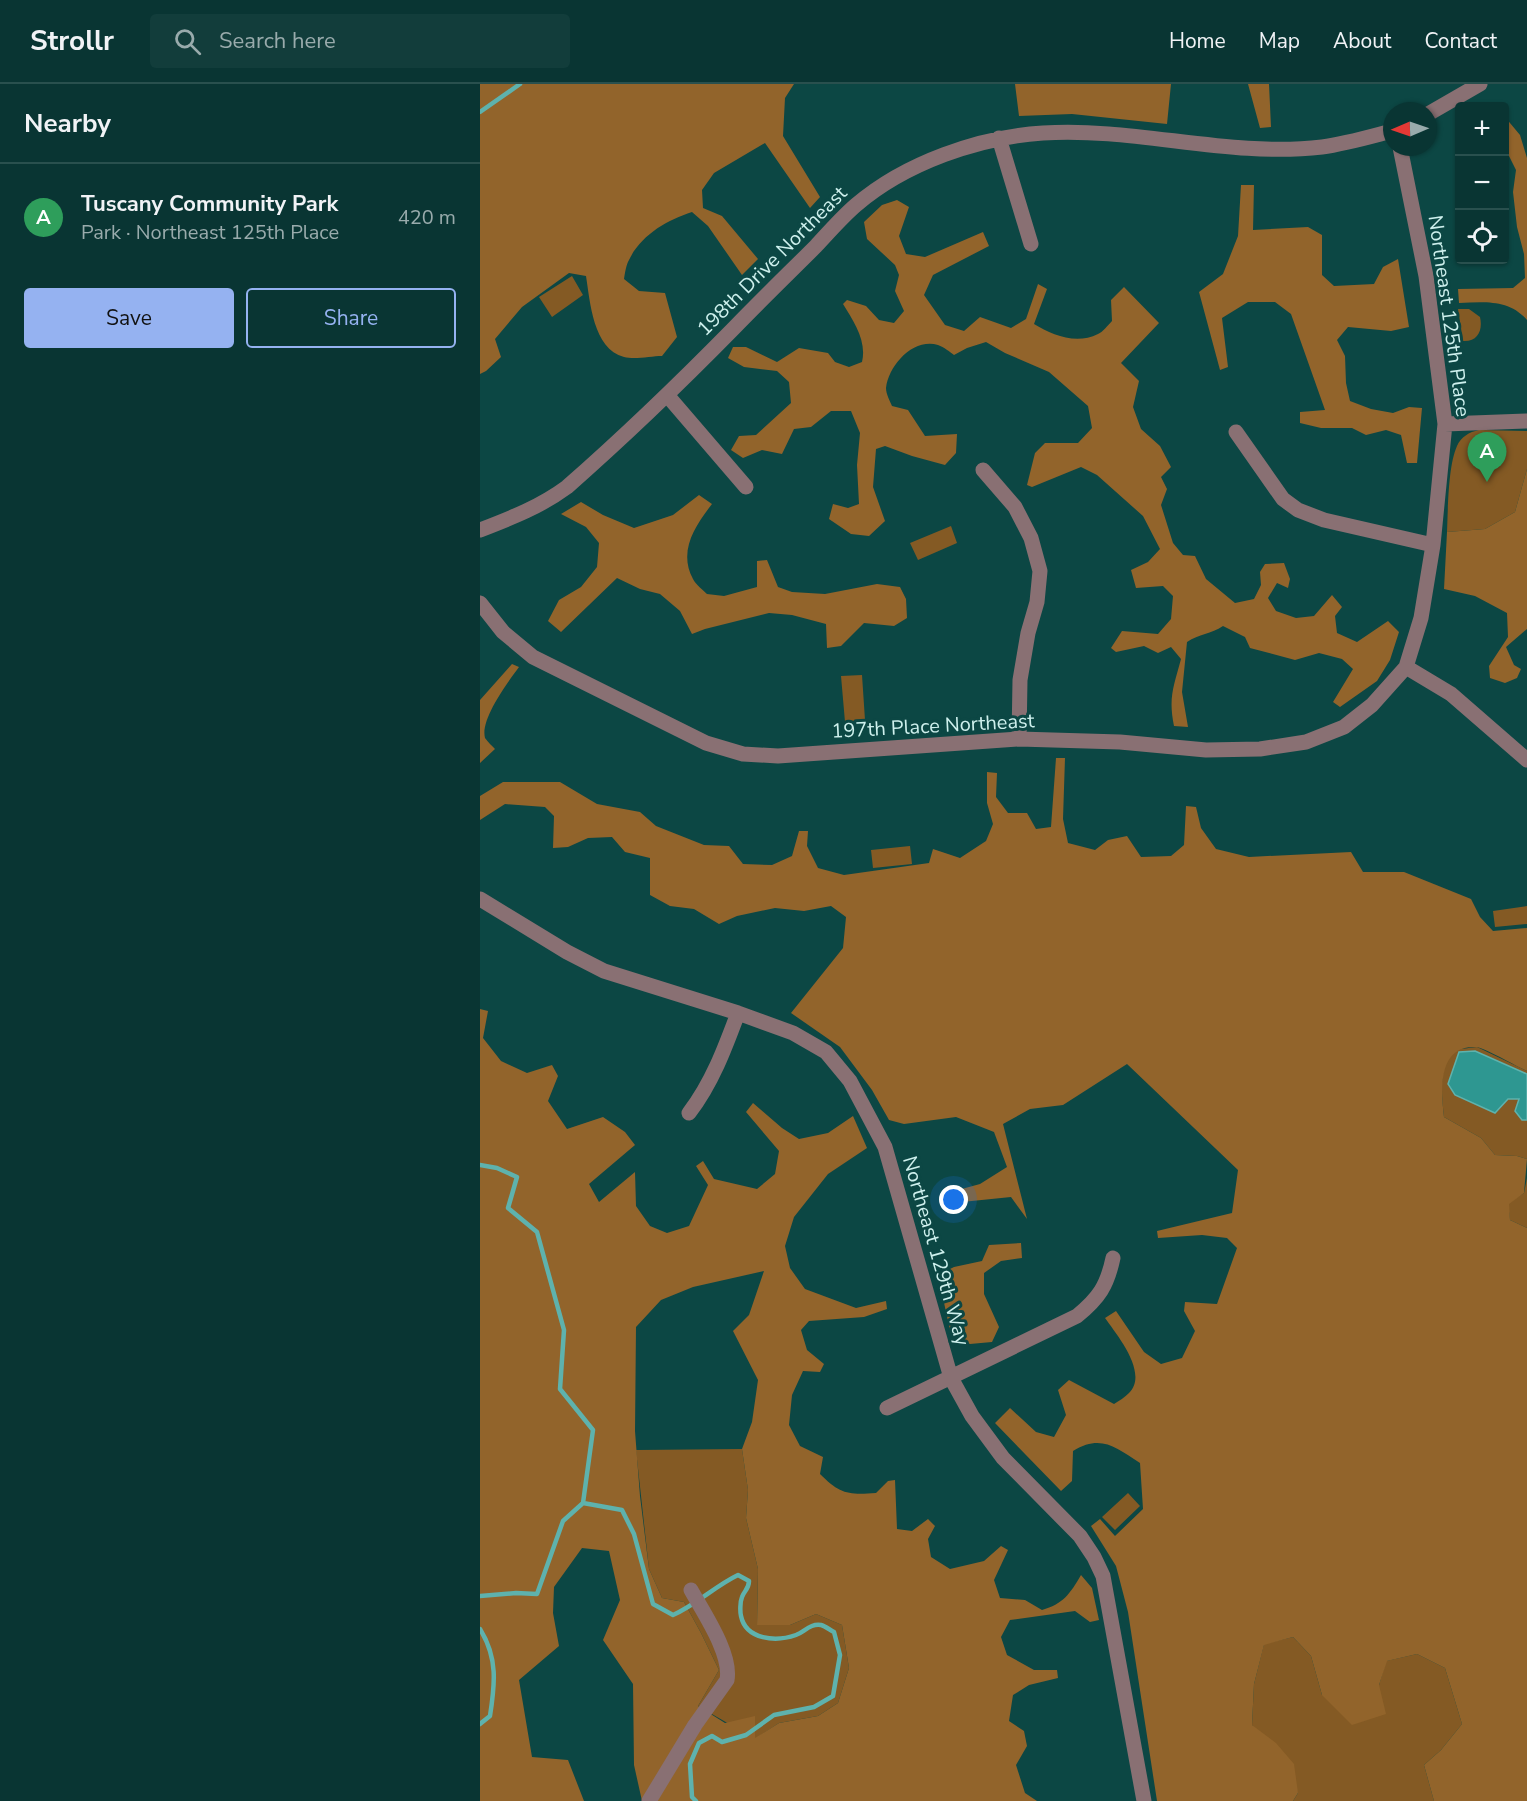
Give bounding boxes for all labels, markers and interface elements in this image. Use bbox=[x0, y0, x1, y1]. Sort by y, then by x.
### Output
search box bbox=[150, 14, 570, 68]
text: Strollr bbox=[30, 22, 114, 60]
icon: search bbox=[171, 25, 204, 58]
text: Search here bbox=[219, 26, 336, 56]
text: Home bbox=[1169, 27, 1226, 55]
text: Map bbox=[1259, 27, 1300, 55]
text: About bbox=[1333, 27, 1391, 55]
text: Contact bbox=[1424, 27, 1497, 55]
north arrow bbox=[1383, 102, 1437, 156]
map controls bbox=[1455, 102, 1509, 264]
button: + bbox=[1455, 102, 1509, 156]
text: Nearby bbox=[24, 106, 111, 141]
button: − bbox=[1455, 156, 1509, 210]
street label: 198th Drive Northeast bbox=[691, 179, 854, 342]
text: Tuscany Community Park bbox=[81, 189, 338, 219]
text: A bbox=[36, 204, 51, 231]
text: 420 m bbox=[398, 204, 456, 231]
button: locate bbox=[1455, 210, 1509, 264]
street label: Northeast 125th Place bbox=[1421, 213, 1477, 419]
text: Park · Northeast 125th Place bbox=[81, 219, 339, 246]
button: Save bbox=[24, 288, 234, 348]
button: Share bbox=[246, 288, 456, 348]
pin: A bbox=[1468, 432, 1506, 482]
street label: 197th Place Northeast bbox=[831, 707, 1036, 745]
street label: Northeast 129th Way bbox=[896, 1153, 976, 1350]
your location bbox=[939, 1185, 968, 1214]

